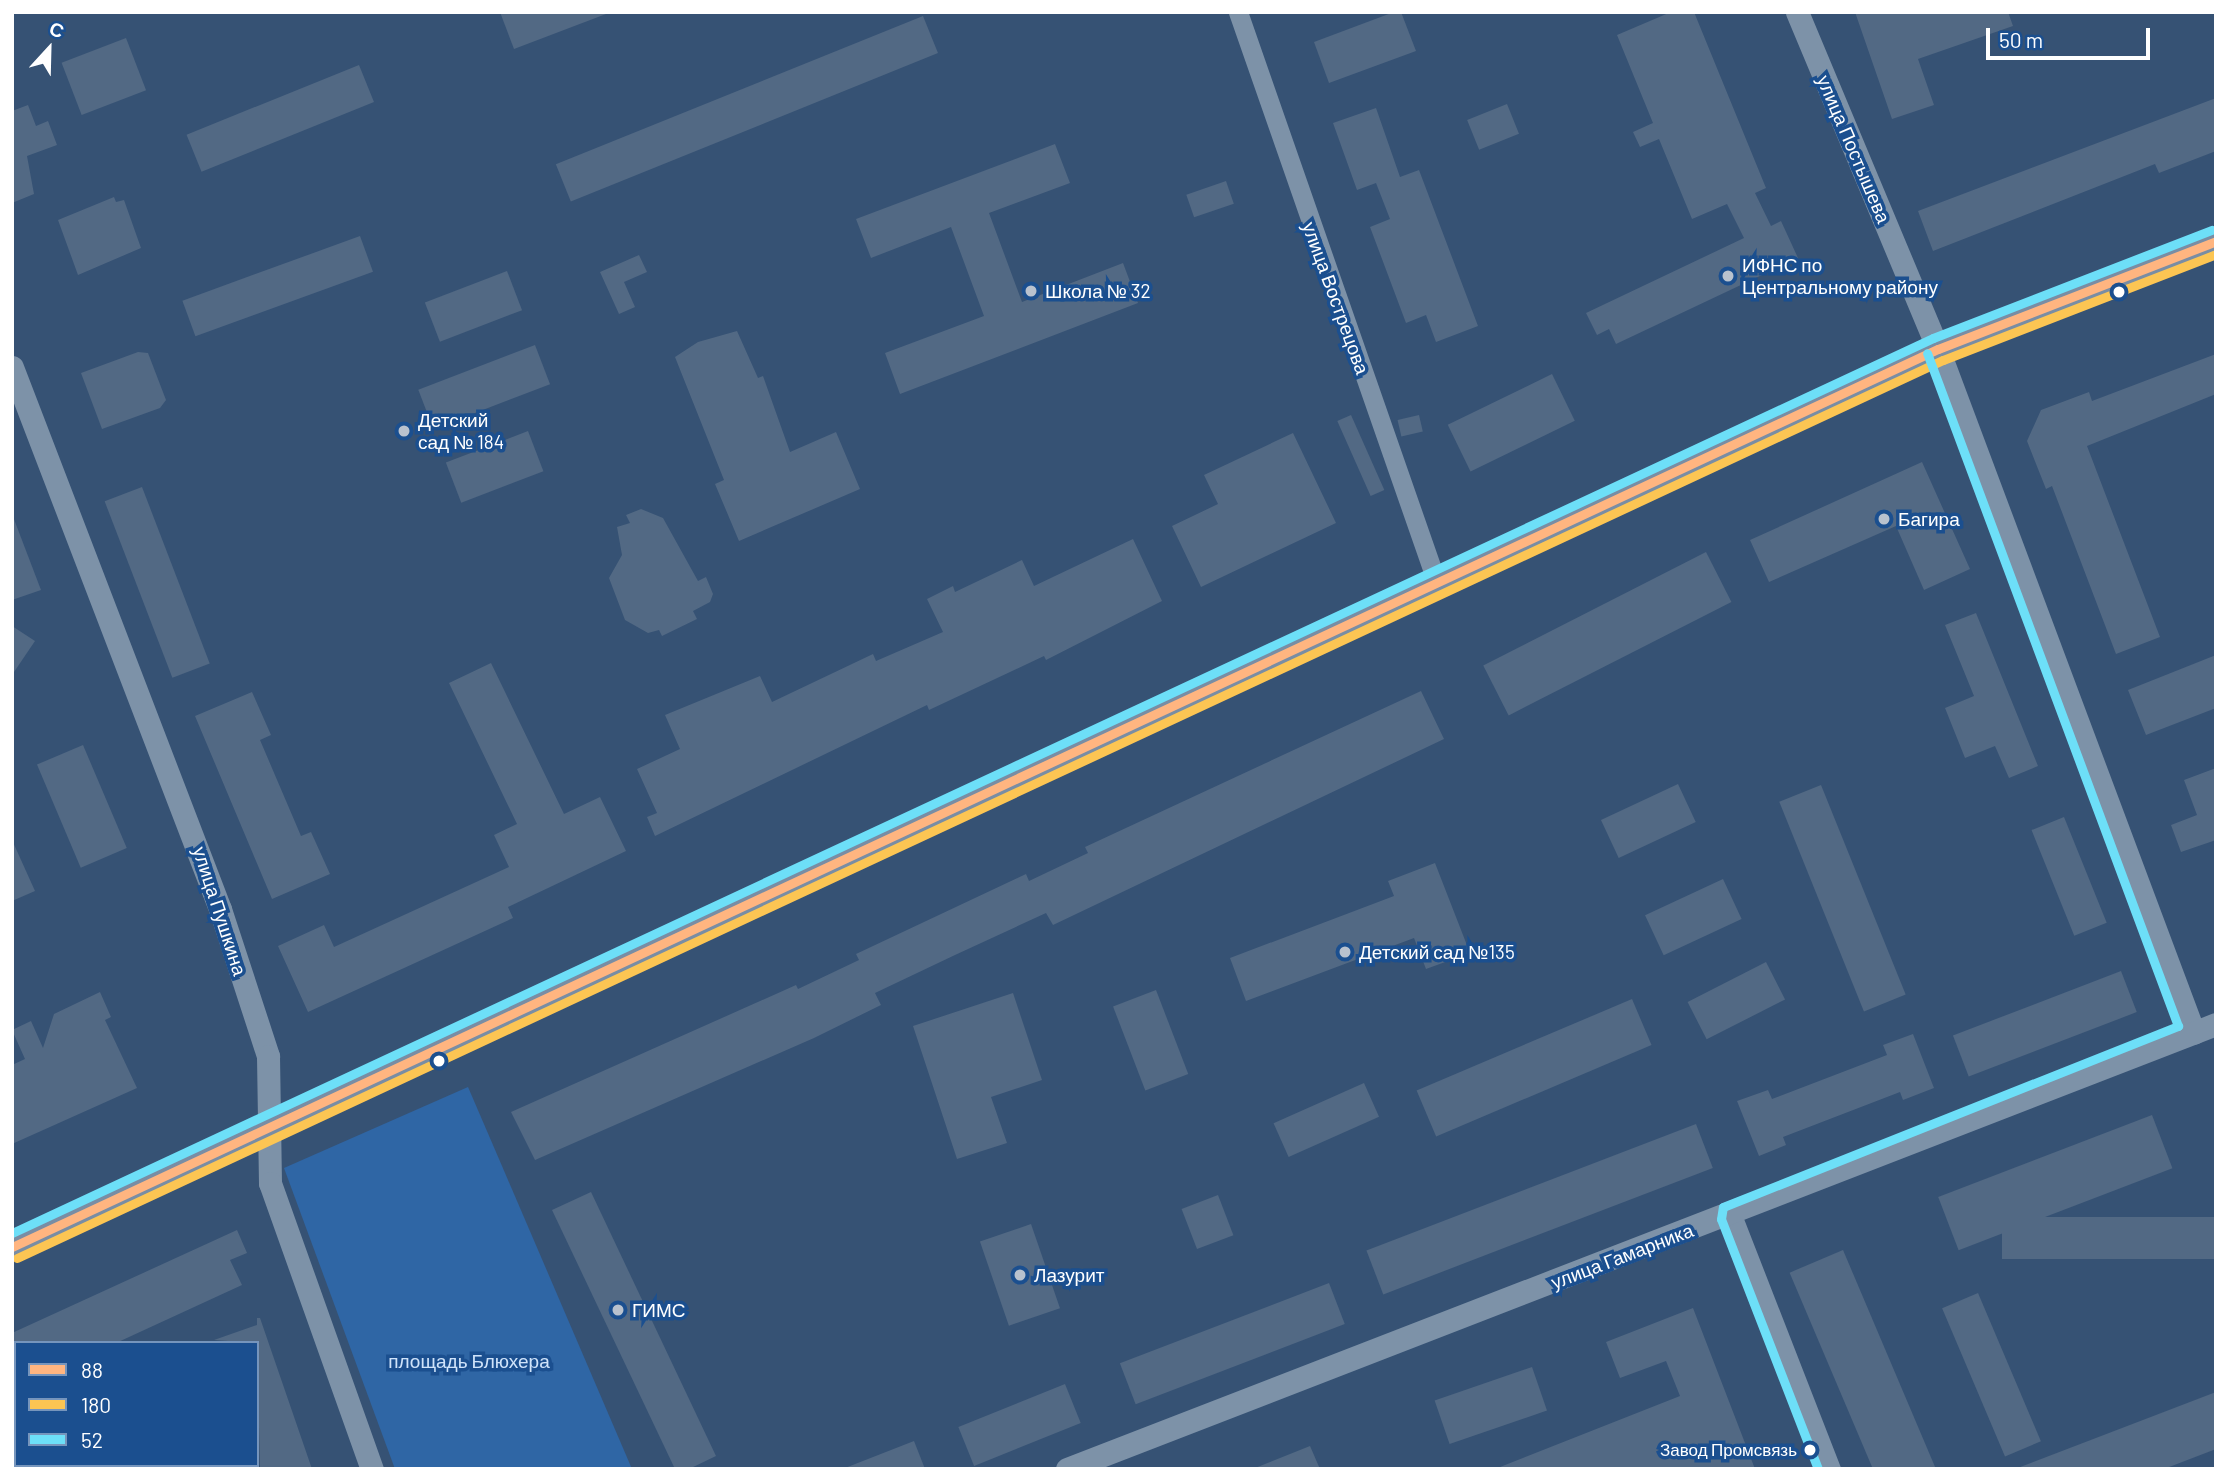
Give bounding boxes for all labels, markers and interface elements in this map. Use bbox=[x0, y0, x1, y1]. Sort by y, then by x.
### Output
north arrow bbox=[14, 14, 84, 84]
scale bar bbox=[1990, 14, 2154, 58]
text: С bbox=[46, 16, 68, 42]
text: 50 m bbox=[1999, 27, 2043, 52]
street label: улица Постышева bbox=[1813, 72, 1895, 226]
street label: улица Вострецова bbox=[1298, 219, 1374, 377]
place label: ИФНС по Центральному району bbox=[1742, 254, 1938, 298]
marker: ИФНС по Центральному району bbox=[1720, 268, 1736, 284]
place label: Школа № 32 bbox=[1045, 280, 1151, 302]
marker: Школа № 32 bbox=[1023, 283, 1039, 299]
unlabelled marker bbox=[2112, 285, 2126, 299]
place label: Детский сад № 184 bbox=[418, 409, 504, 453]
marker: Детский сад № 184 bbox=[396, 423, 412, 439]
place label: Багира bbox=[1898, 508, 1960, 530]
marker: Багира bbox=[1876, 511, 1892, 527]
street label: улица Пушкина bbox=[188, 844, 252, 978]
place label: Детский сад №135 bbox=[1359, 941, 1515, 963]
marker: Детский сад №135 bbox=[1337, 944, 1353, 960]
unlabelled marker bbox=[432, 1054, 446, 1068]
street label: улица Гамарника bbox=[1548, 1218, 1696, 1294]
place label: Лазурит bbox=[1034, 1264, 1104, 1286]
marker: Лазурит bbox=[1012, 1267, 1028, 1283]
place label: ГИМС bbox=[632, 1299, 685, 1321]
marker: ГИМС bbox=[610, 1302, 626, 1318]
legend bbox=[14, 1341, 259, 1467]
park label: площадь Блюхера bbox=[388, 1350, 550, 1372]
text: 88 bbox=[81, 1357, 103, 1382]
text: 180 bbox=[81, 1392, 111, 1417]
text: 52 bbox=[81, 1427, 103, 1452]
place label: Завод Промсвязь bbox=[1660, 1440, 1797, 1460]
marker: Завод Промсвязь bbox=[1803, 1443, 1817, 1457]

